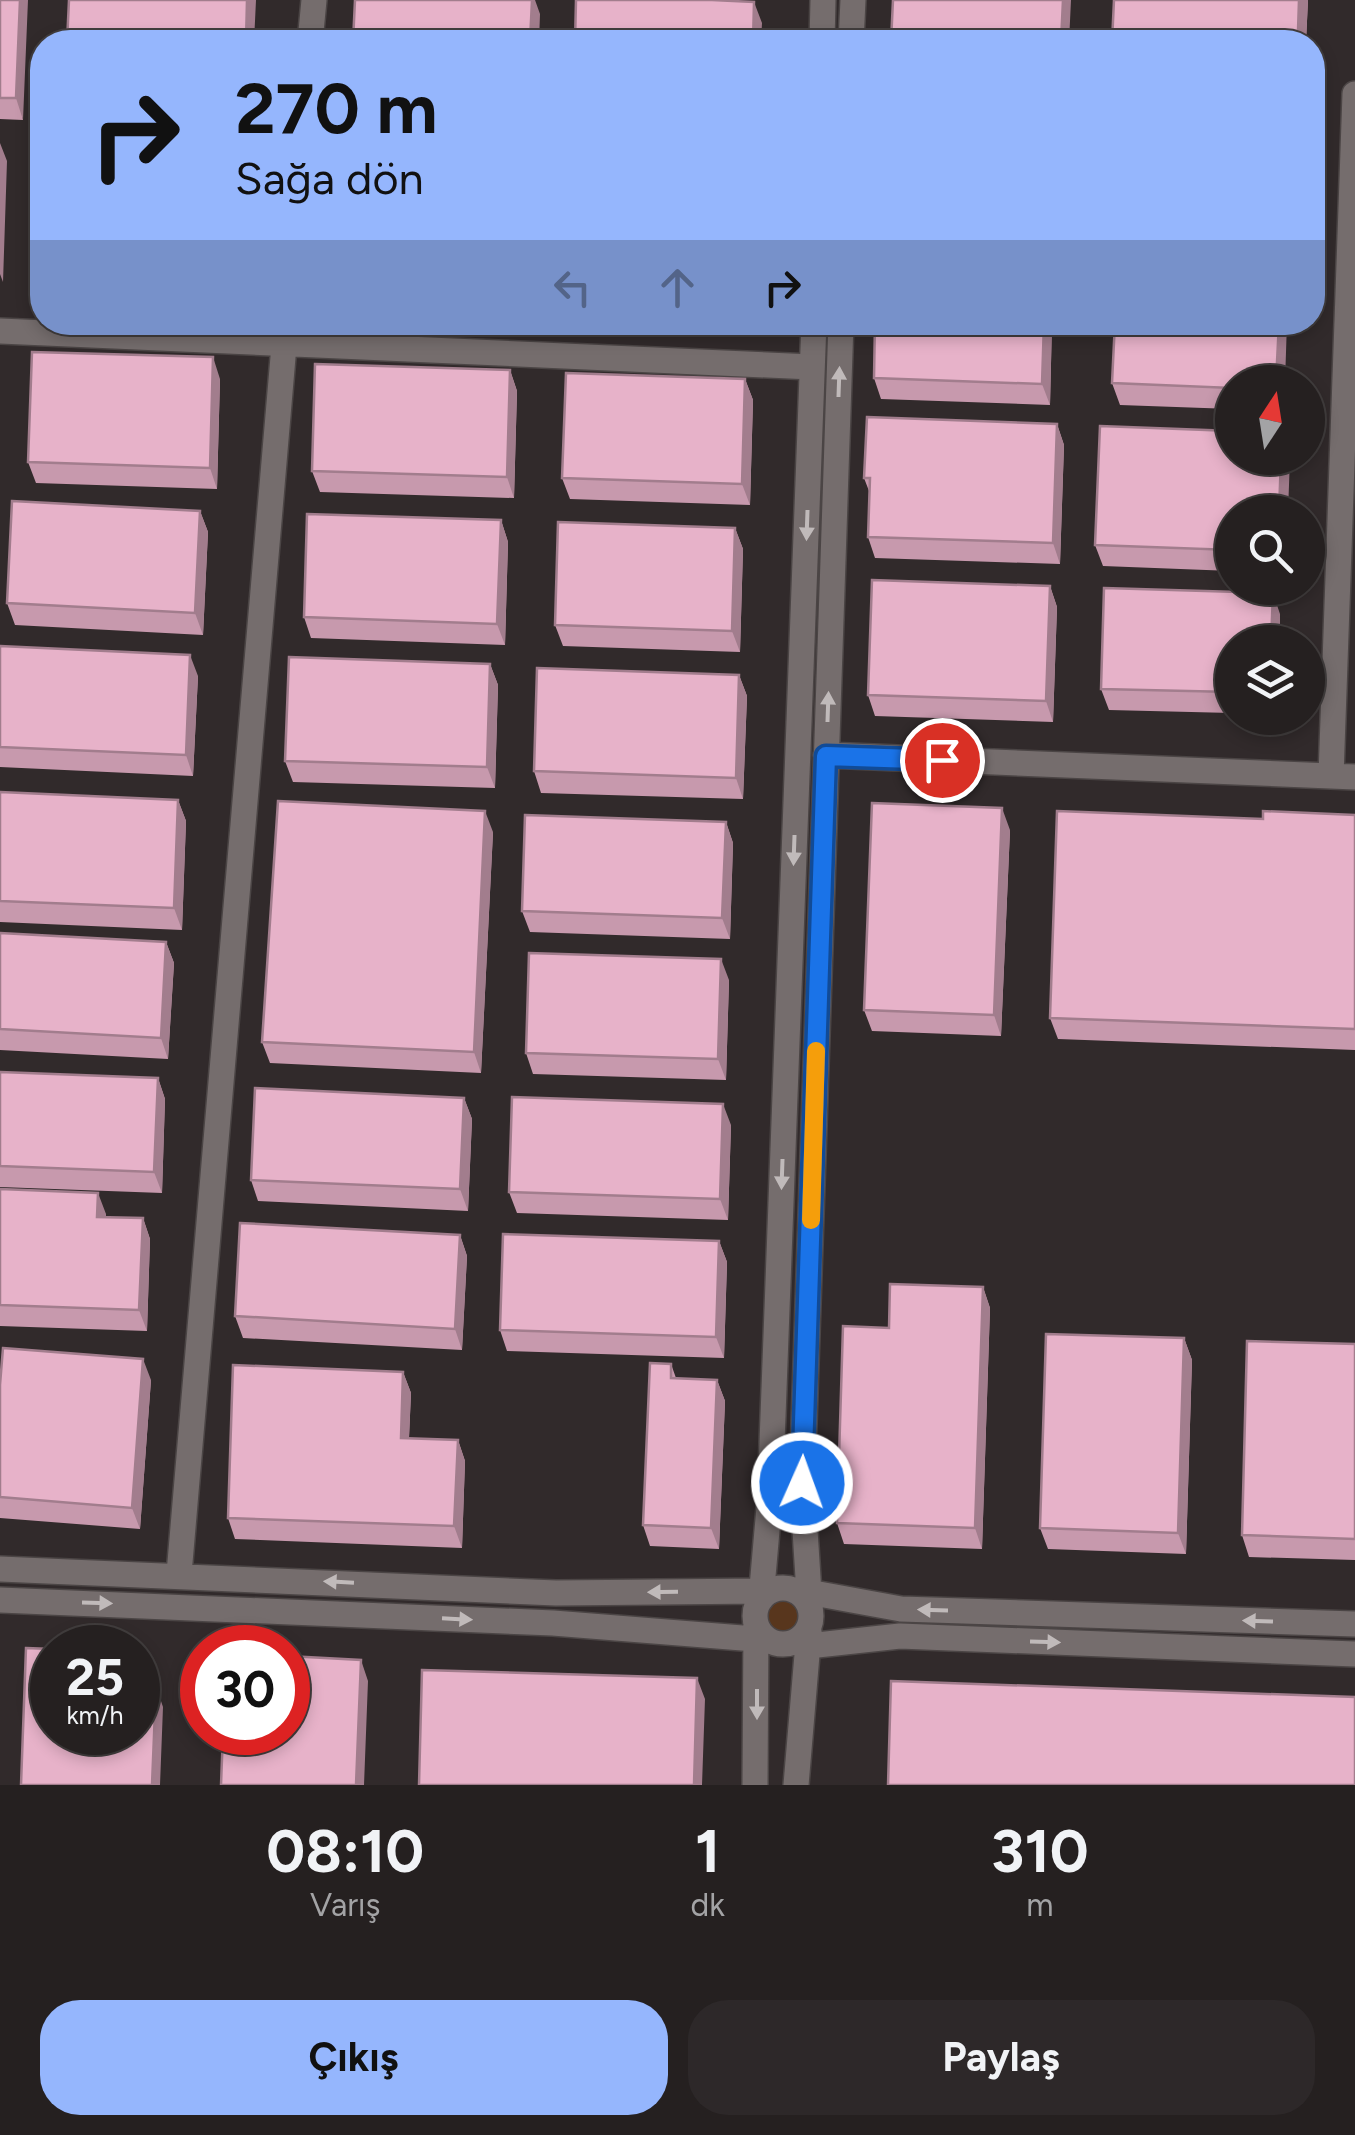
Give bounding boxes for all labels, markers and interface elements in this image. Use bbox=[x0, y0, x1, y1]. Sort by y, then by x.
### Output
text: 270 m bbox=[235, 66, 438, 151]
icon: right bbox=[70, 70, 200, 200]
text: Sağa dön bbox=[235, 151, 424, 205]
icon: left bbox=[545, 260, 600, 315]
icon: ahead bbox=[650, 260, 705, 315]
icon: right bbox=[755, 260, 810, 315]
one-way arrow bbox=[831, 365, 847, 397]
north arrow bbox=[1215, 365, 1325, 475]
map controls bbox=[1215, 365, 1325, 735]
button: search bbox=[1215, 495, 1325, 605]
one-way arrow bbox=[798, 509, 814, 541]
button: layers bbox=[1215, 625, 1325, 735]
one-way arrow bbox=[820, 690, 836, 722]
pin bbox=[900, 718, 985, 803]
icon: arrive bbox=[915, 733, 970, 788]
one-way arrow bbox=[786, 834, 802, 866]
one-way arrow bbox=[774, 1159, 790, 1191]
position arrow bbox=[750, 1431, 854, 1535]
one-way arrow bbox=[322, 1574, 354, 1590]
one-way arrow bbox=[647, 1584, 679, 1600]
one-way arrow bbox=[82, 1596, 114, 1612]
one-way arrow bbox=[916, 1601, 948, 1617]
one-way arrow bbox=[442, 1611, 474, 1627]
one-way arrow bbox=[1241, 1612, 1273, 1628]
speed limit sign: 30 bbox=[180, 1625, 310, 1755]
one-way arrow bbox=[1030, 1634, 1062, 1650]
text: 25 bbox=[66, 1647, 124, 1708]
one-way arrow bbox=[749, 1689, 765, 1721]
text: km/h bbox=[66, 1700, 124, 1730]
text: 08:10 bbox=[266, 1815, 424, 1887]
text: 1 bbox=[695, 1815, 720, 1887]
text: 310 bbox=[991, 1815, 1089, 1887]
text: Varış bbox=[310, 1886, 381, 1924]
text: dk bbox=[691, 1886, 725, 1924]
text: m bbox=[1026, 1886, 1053, 1924]
button: Çıkış bbox=[40, 2000, 668, 2115]
button: Paylaş bbox=[688, 2000, 1315, 2115]

